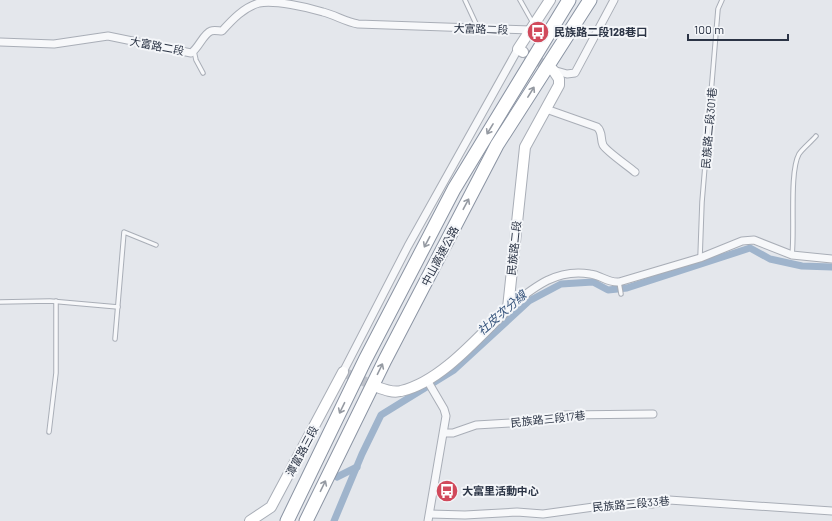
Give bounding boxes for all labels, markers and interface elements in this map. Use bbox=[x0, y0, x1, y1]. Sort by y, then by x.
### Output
scale bar bbox=[688, 16, 788, 42]
bus stop icon: 民族路二段128巷口 bbox=[525, 19, 551, 45]
street label: 大富路二段 bbox=[453, 21, 509, 36]
text: 100 m bbox=[694, 22, 724, 36]
place label: 民族路二段128巷口 bbox=[554, 25, 647, 38]
street label: 大富路二段 bbox=[129, 34, 185, 57]
one-way arrow bbox=[527, 87, 535, 98]
street label: 民族路二段301巷 bbox=[698, 87, 719, 169]
one-way arrow bbox=[486, 123, 494, 135]
one-way arrow bbox=[463, 199, 471, 211]
street label: 民族路二段 bbox=[504, 220, 523, 276]
street label: 中山高速公路 bbox=[418, 224, 461, 288]
one-way arrow bbox=[422, 236, 430, 248]
water label: 社皮次分線 bbox=[474, 286, 530, 337]
one-way arrow bbox=[377, 364, 384, 376]
one-way arrow bbox=[338, 401, 345, 413]
street label: 民族路三段17巷 bbox=[510, 408, 586, 429]
street label: 潭富路三段 bbox=[283, 423, 320, 478]
bus stop icon: 大富里活動中心 bbox=[434, 478, 460, 504]
one-way arrow bbox=[320, 480, 327, 492]
place label: 大富里活動中心 bbox=[462, 484, 539, 497]
street label: 民族路三段33巷 bbox=[592, 494, 670, 513]

